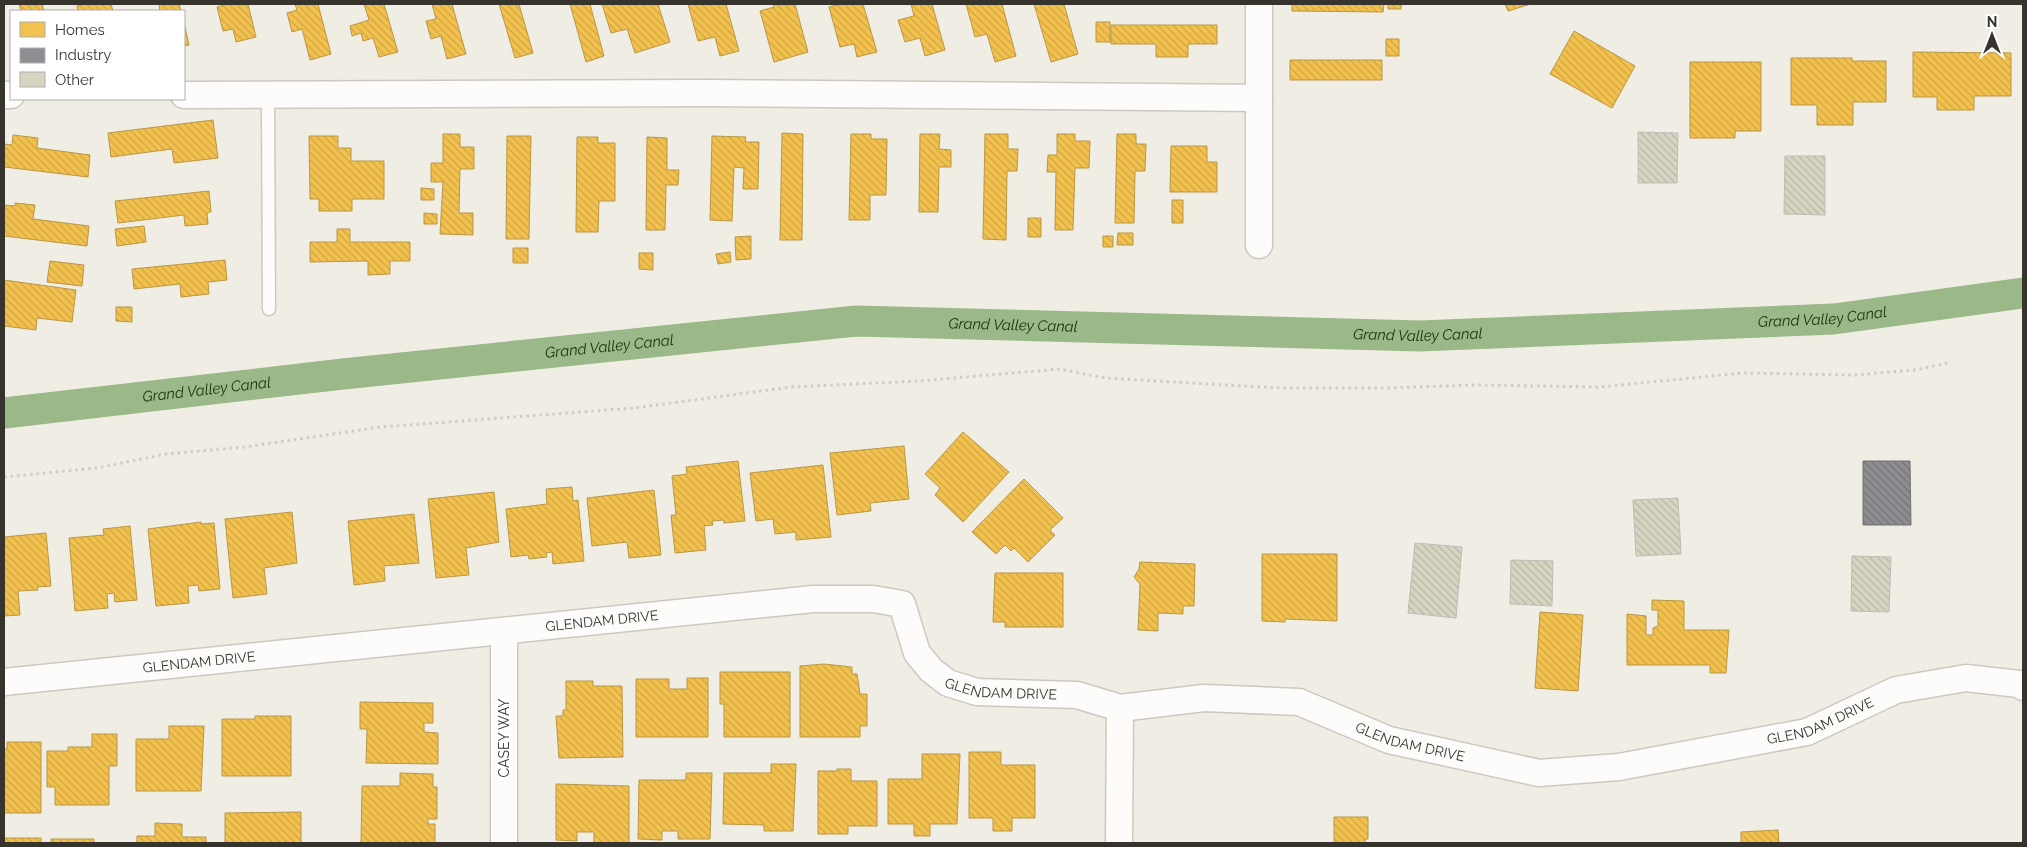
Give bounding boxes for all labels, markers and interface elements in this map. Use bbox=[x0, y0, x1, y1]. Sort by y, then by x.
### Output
legend bbox=[10, 10, 185, 100]
north arrow bbox=[1967, 10, 2017, 60]
text: N bbox=[1987, 14, 1997, 30]
text: Homes bbox=[55, 21, 105, 39]
text: Industry bbox=[55, 46, 111, 64]
text: Other bbox=[55, 71, 95, 89]
water label: Grand Valley Canal bbox=[1758, 303, 1888, 331]
water label: Grand Valley Canal bbox=[948, 314, 1078, 336]
water label: Grand Valley Canal bbox=[1353, 324, 1483, 345]
water label: Grand Valley Canal bbox=[544, 331, 675, 362]
water label: Grand Valley Canal bbox=[141, 373, 272, 406]
street label: GLENDAM DRIVE bbox=[545, 607, 659, 634]
street label: GLENDAM DRIVE bbox=[142, 648, 256, 676]
street label: GLENDAM DRIVE bbox=[943, 674, 1057, 702]
street label: GLENDAM DRIVE bbox=[1766, 694, 1876, 747]
street label: CASEY WAY bbox=[496, 699, 512, 777]
street label: GLENDAM DRIVE bbox=[1353, 719, 1466, 764]

